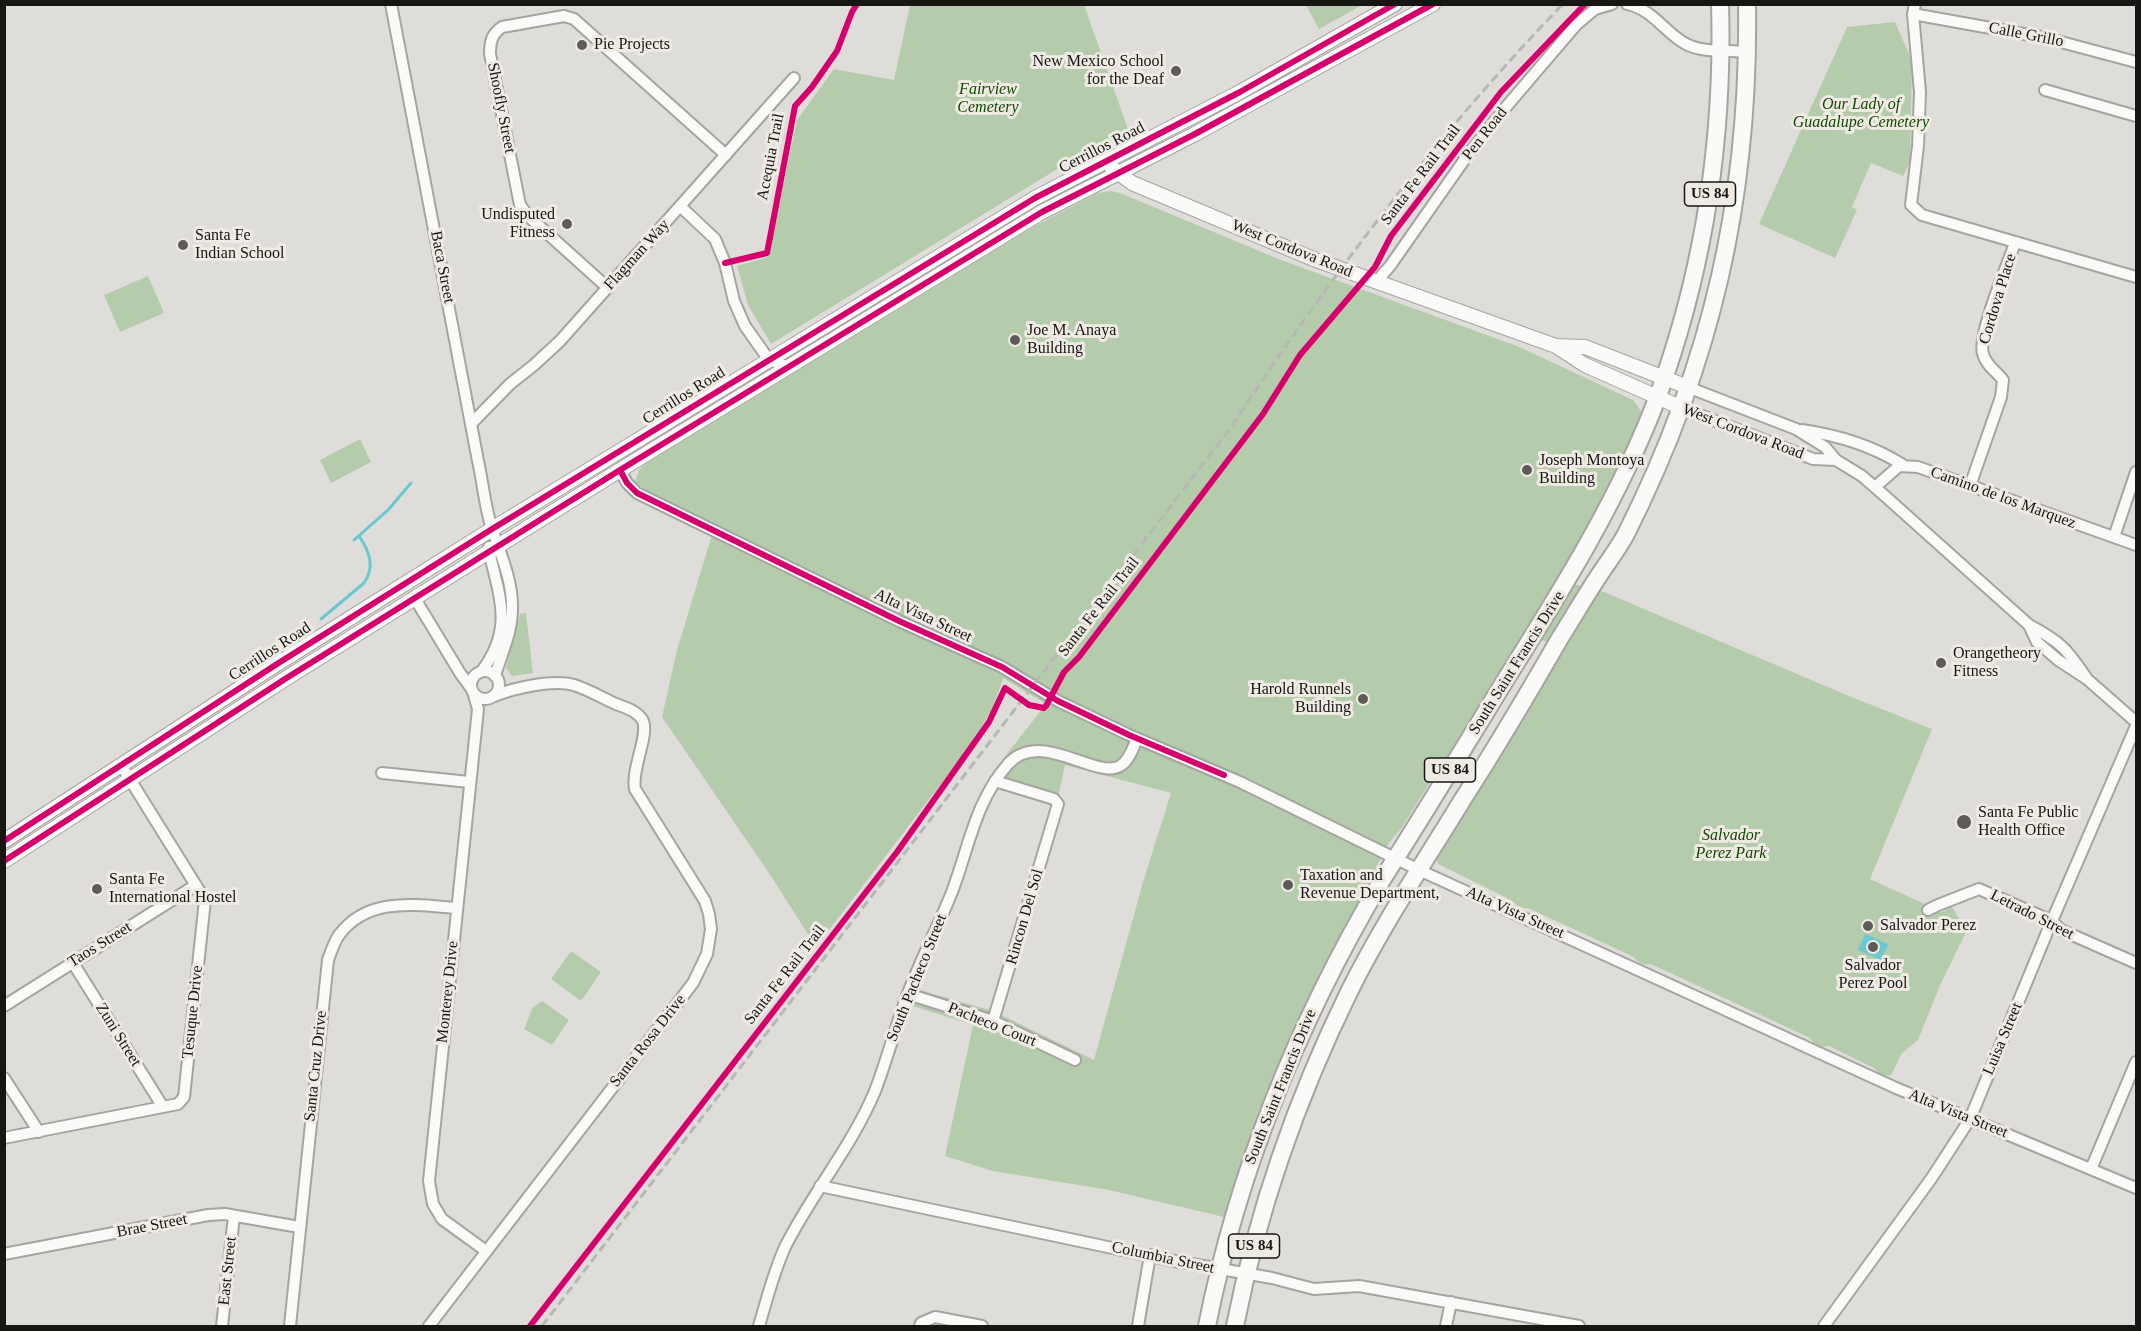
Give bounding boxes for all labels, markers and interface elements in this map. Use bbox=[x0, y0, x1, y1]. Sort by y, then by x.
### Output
street label: Calle Grillo bbox=[1987, 18, 2065, 52]
place label: Pie Projects bbox=[594, 35, 670, 55]
marker: Pie Projects bbox=[575, 38, 589, 52]
place label: New Mexico School for the Deaf bbox=[1032, 52, 1164, 90]
street label: Shoofly Street bbox=[483, 61, 519, 155]
marker: New Mexico School for the Deaf bbox=[1169, 64, 1183, 78]
park label: Fairview Cemetery bbox=[957, 80, 1019, 118]
park label: Our Lady of Guadalupe Cemetery bbox=[1793, 95, 1929, 133]
street label: Pen Road bbox=[1458, 104, 1512, 164]
street label: Acequia Trail bbox=[753, 112, 789, 202]
street label: Cerrillos Road bbox=[1056, 118, 1148, 178]
street label: Santa Fe Rail Trail bbox=[1377, 121, 1465, 229]
road number: US 84 bbox=[1684, 182, 1736, 206]
place label: Undisputed Fitness bbox=[481, 205, 555, 243]
street label: Flagman Way bbox=[600, 216, 674, 294]
street label: West Cordova Road bbox=[1229, 216, 1355, 282]
marker: Undisputed Fitness bbox=[560, 217, 574, 231]
place label: Santa Fe Indian School bbox=[195, 226, 284, 264]
street label: Baca Street bbox=[426, 229, 458, 305]
marker: Santa Fe Indian School bbox=[176, 238, 190, 252]
street label: Cordova Place bbox=[1975, 251, 2021, 347]
place label: Joe M. Anaya Building bbox=[1027, 321, 1116, 359]
marker: Joe M. Anaya Building bbox=[1008, 333, 1022, 347]
street label: Cerrillos Road bbox=[639, 363, 729, 429]
street label: West Cordova Road bbox=[1680, 400, 1806, 464]
place label: Joseph Montoya Building bbox=[1539, 451, 1644, 489]
marker: Joseph Montoya Building bbox=[1520, 463, 1534, 477]
street label: Camino de los Marquez bbox=[1928, 463, 2078, 533]
street label: Santa Fe Rail Trail bbox=[1054, 554, 1144, 660]
street label: Alta Vista Street bbox=[871, 585, 975, 647]
street label: South Saint Francis Drive bbox=[1465, 588, 1569, 738]
street label: Cerrillos Road bbox=[225, 618, 315, 686]
place label: Orangetheory Fitness bbox=[1953, 644, 2041, 682]
marker: Orangetheory Fitness bbox=[1934, 656, 1948, 670]
place label: Harold Runnels Building bbox=[1250, 680, 1351, 718]
marker: Harold Runnels Building bbox=[1356, 692, 1370, 706]
road number: US 84 bbox=[1424, 758, 1476, 782]
place label: Santa Fe Public Health Office bbox=[1978, 803, 2078, 841]
marker: Santa Fe Public Health Office bbox=[1955, 813, 1973, 831]
park label: Salvador Perez Park bbox=[1696, 826, 1766, 864]
place label: Taxation and Revenue Department, bbox=[1300, 866, 1440, 904]
street label: Rincon Del Sol bbox=[1002, 867, 1048, 967]
place label: Santa Fe International Hostel bbox=[109, 870, 237, 908]
marker: Taxation and Revenue Department, bbox=[1281, 878, 1295, 892]
marker: Santa Fe International Hostel bbox=[90, 882, 104, 896]
street label: Alta Vista Street bbox=[1463, 883, 1567, 943]
street label: Letrado Street bbox=[1987, 886, 2077, 944]
street label: South Pacheco Street bbox=[883, 911, 951, 1045]
place label: Salvador Perez bbox=[1880, 916, 1976, 936]
street label: Taos Street bbox=[65, 918, 135, 972]
marker: Salvador Perez bbox=[1861, 919, 1875, 933]
street label: Santa Fe Rail Trail bbox=[740, 922, 830, 1028]
street label: Monterey Drive bbox=[433, 940, 463, 1044]
marker: Salvador Perez Pool bbox=[1866, 940, 1880, 954]
place label: Salvador Perez Pool bbox=[1839, 956, 1907, 994]
street label: Tesuque Drive bbox=[179, 964, 207, 1060]
street label: Santa Rosa Drive bbox=[606, 991, 690, 1091]
street label: Pacheco Court bbox=[945, 999, 1039, 1051]
street label: Zuni Street bbox=[91, 1000, 145, 1070]
street label: Luisa Street bbox=[1979, 1000, 2027, 1078]
street label: South Saint Francis Drive bbox=[1241, 1007, 1321, 1167]
street label: Santa Cruz Drive bbox=[301, 1010, 331, 1122]
street label: Alta Vista Street bbox=[1905, 1085, 2011, 1143]
street label: Brae Street bbox=[115, 1210, 189, 1242]
road number: US 84 bbox=[1228, 1234, 1280, 1258]
street label: East Street bbox=[215, 1236, 241, 1306]
street label: Columbia Street bbox=[1110, 1238, 1216, 1278]

